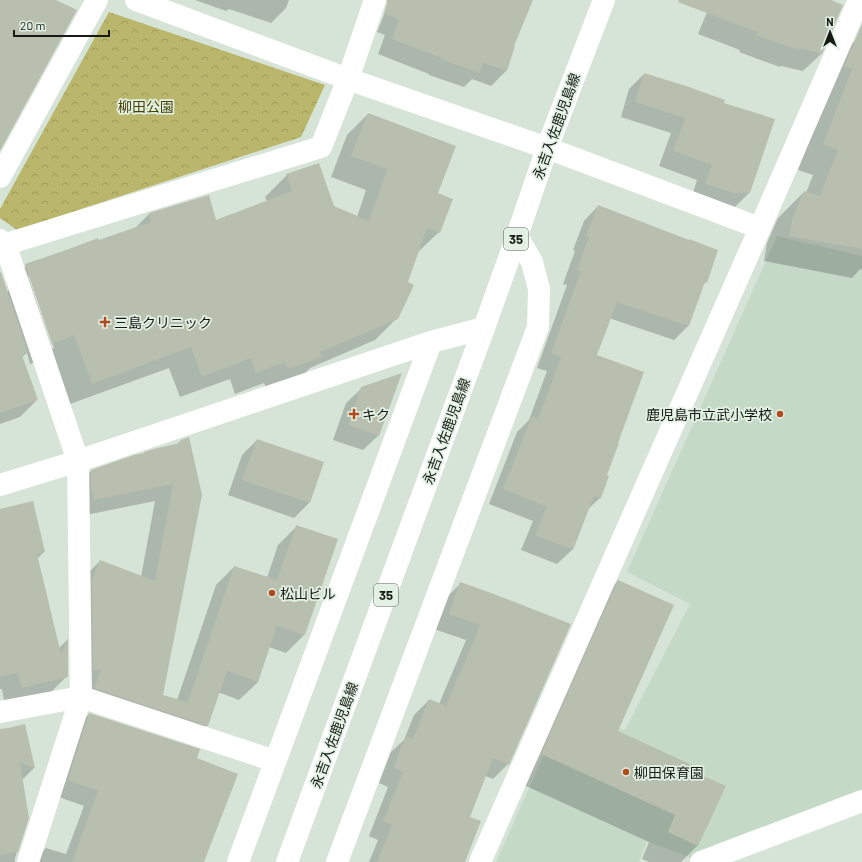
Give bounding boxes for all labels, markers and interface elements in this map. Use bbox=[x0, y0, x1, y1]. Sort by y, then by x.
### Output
scale bar bbox=[14, 12, 109, 38]
north arrow bbox=[810, 12, 850, 52]
text: N bbox=[826, 15, 834, 28]
text: 20 m bbox=[20, 18, 46, 32]
street label: 永吉入佐鹿児島線 bbox=[529, 70, 583, 182]
park label: 柳田公園 bbox=[118, 98, 174, 115]
road number: 35 bbox=[504, 228, 528, 250]
place label: 三島クリニック bbox=[114, 314, 212, 331]
marker: 三島クリニック bbox=[99, 316, 111, 328]
street label: 永吉入佐鹿児島線 bbox=[419, 375, 473, 487]
place label: キク bbox=[362, 406, 390, 423]
place label: 鹿児島市立武小学校 bbox=[646, 406, 772, 423]
marker: キク bbox=[349, 409, 359, 419]
marker: 鹿児島市立武小学校 bbox=[775, 409, 785, 419]
road number: 35 bbox=[374, 584, 398, 606]
place label: 松山ビル bbox=[280, 585, 336, 602]
marker: 松山ビル bbox=[267, 588, 277, 598]
street label: 永吉入佐鹿児島線 bbox=[307, 679, 361, 791]
place label: 柳田保育園 bbox=[634, 764, 704, 781]
marker: 柳田保育園 bbox=[621, 767, 631, 777]

